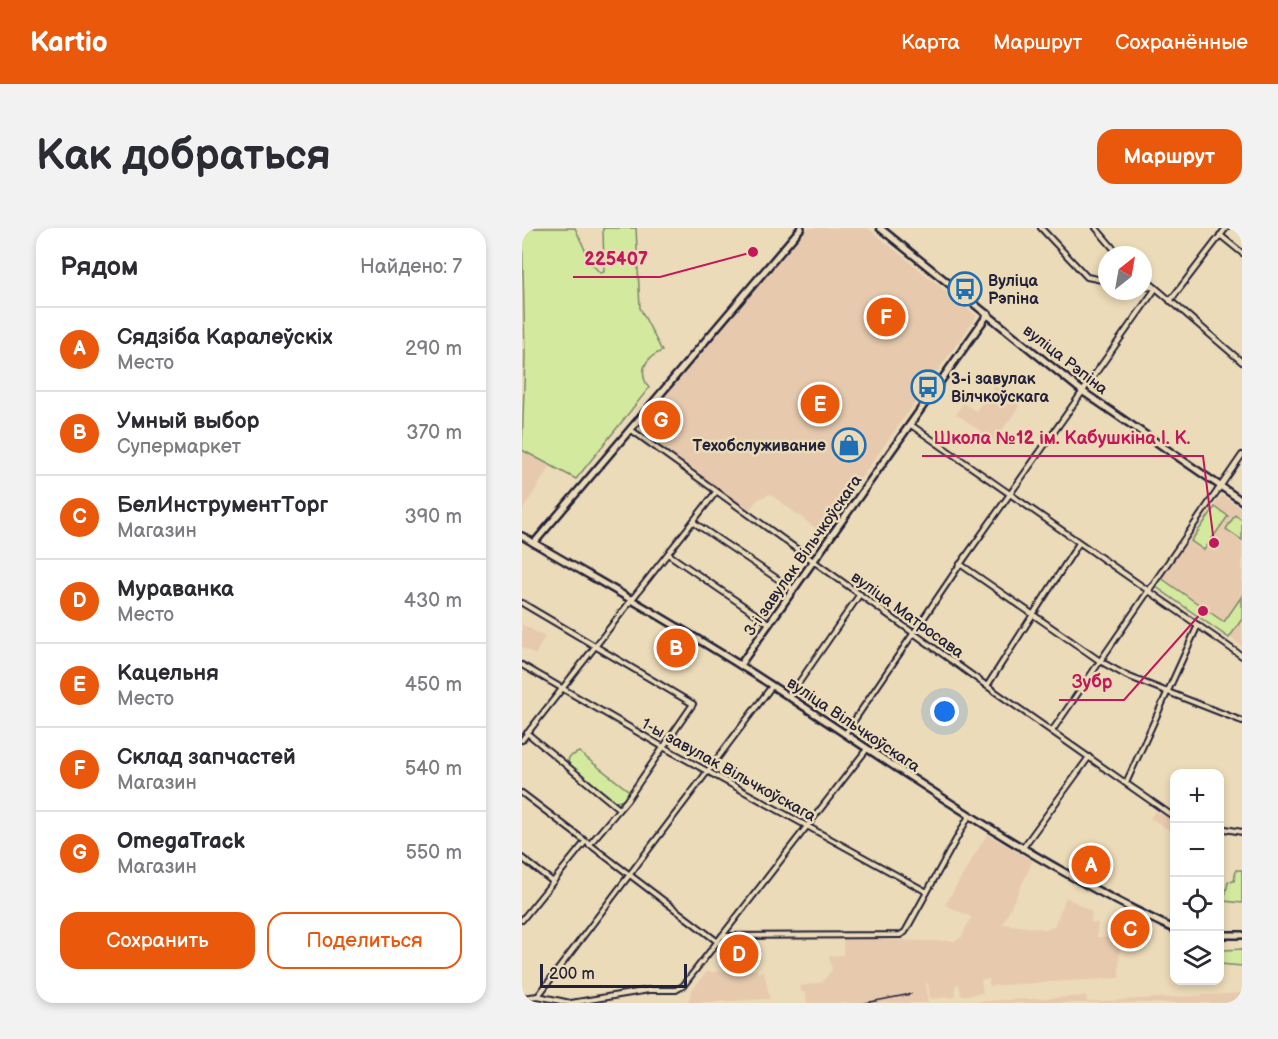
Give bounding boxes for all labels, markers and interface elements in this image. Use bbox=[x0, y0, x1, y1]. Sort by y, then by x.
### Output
text: Kartio bbox=[30, 26, 108, 59]
text: Карта bbox=[901, 30, 960, 55]
text: Маршрут bbox=[993, 30, 1082, 55]
text: Сохранённые bbox=[1115, 30, 1248, 55]
button: Маршрут bbox=[1097, 129, 1242, 184]
text: Как добраться bbox=[36, 131, 331, 182]
callout: 225407 bbox=[573, 241, 660, 277]
north arrow bbox=[1098, 246, 1152, 300]
text: 225407 bbox=[584, 249, 648, 270]
text: Рядом bbox=[60, 252, 138, 283]
text: Найдено: 7 bbox=[360, 255, 462, 279]
bus stop icon: Вуліца Рэпіна bbox=[947, 271, 983, 307]
place label: Вуліца Рэпіна bbox=[988, 272, 1039, 309]
pin: F bbox=[866, 294, 906, 340]
street label: вуліца Рэпіна bbox=[1019, 321, 1112, 399]
text: Сядзіба Каралеўскіх bbox=[117, 324, 332, 351]
text: A bbox=[73, 337, 86, 361]
text: 290 m bbox=[405, 337, 462, 361]
text: Место bbox=[117, 351, 174, 375]
bus stop icon: 3-і завулак Вілчкоўскага bbox=[910, 369, 946, 405]
place label: 3-і завулак Вілчкоўскага bbox=[951, 370, 1050, 407]
pin: E bbox=[800, 382, 840, 426]
pin: G bbox=[642, 398, 680, 442]
text: Умный выбор bbox=[117, 408, 260, 435]
callout: Школа №12 ім. Кабушкіна І. К. bbox=[922, 420, 1203, 456]
text: B bbox=[72, 421, 87, 445]
text: 370 m bbox=[406, 421, 462, 445]
shop icon: Техобслуживание bbox=[831, 427, 867, 463]
text: Школа №12 ім. Кабушкіна І. К. bbox=[933, 428, 1191, 449]
text: Супермаркет bbox=[117, 435, 241, 459]
place label: Техобслуживание bbox=[692, 437, 826, 456]
street label: 3-і завулак Вільчкоўскага bbox=[740, 471, 867, 640]
text: БелИнструментТорг bbox=[117, 492, 328, 519]
text: C bbox=[72, 505, 87, 529]
text: 390 m bbox=[404, 505, 462, 529]
text: Магазин bbox=[117, 519, 197, 543]
street label: вуліца Матросава bbox=[847, 568, 968, 663]
text: Мураванка bbox=[117, 576, 234, 603]
text: D bbox=[73, 589, 86, 613]
text: 430 m bbox=[404, 589, 462, 613]
text: Место bbox=[117, 603, 174, 627]
pin: B bbox=[656, 626, 696, 670]
text: Кацельня bbox=[117, 660, 219, 687]
callout: Зубр bbox=[1059, 664, 1124, 700]
text: Зубр bbox=[1072, 672, 1113, 693]
text: E bbox=[73, 673, 86, 697]
text: 450 m bbox=[405, 673, 462, 697]
street label: вуліца Вільчкоўскага bbox=[783, 674, 924, 777]
text: Место bbox=[117, 687, 174, 711]
your location bbox=[930, 697, 959, 726]
street label: 1-ы завулак Вільчкоўскага bbox=[638, 714, 819, 826]
text: Склад запчастей bbox=[117, 744, 296, 771]
text: F bbox=[73, 757, 86, 781]
text: 540 m bbox=[405, 757, 462, 781]
map controls bbox=[1170, 769, 1224, 985]
button: + bbox=[1170, 769, 1224, 823]
text: Магазин bbox=[117, 771, 197, 795]
button: − bbox=[1170, 823, 1224, 877]
text: OmegaTrack bbox=[117, 828, 245, 855]
text: G bbox=[72, 841, 87, 865]
text: 550 m bbox=[405, 841, 462, 865]
pin: A bbox=[1072, 842, 1110, 888]
text: Магазин bbox=[117, 855, 197, 879]
button: locate bbox=[1170, 877, 1224, 931]
pin: C bbox=[1110, 906, 1150, 952]
button: Сохранить bbox=[60, 912, 255, 969]
button: Поделиться bbox=[267, 912, 462, 969]
button: layers bbox=[1170, 931, 1224, 985]
pin: D bbox=[720, 932, 758, 976]
scale bar bbox=[540, 961, 687, 988]
text: 200 m bbox=[549, 965, 595, 984]

